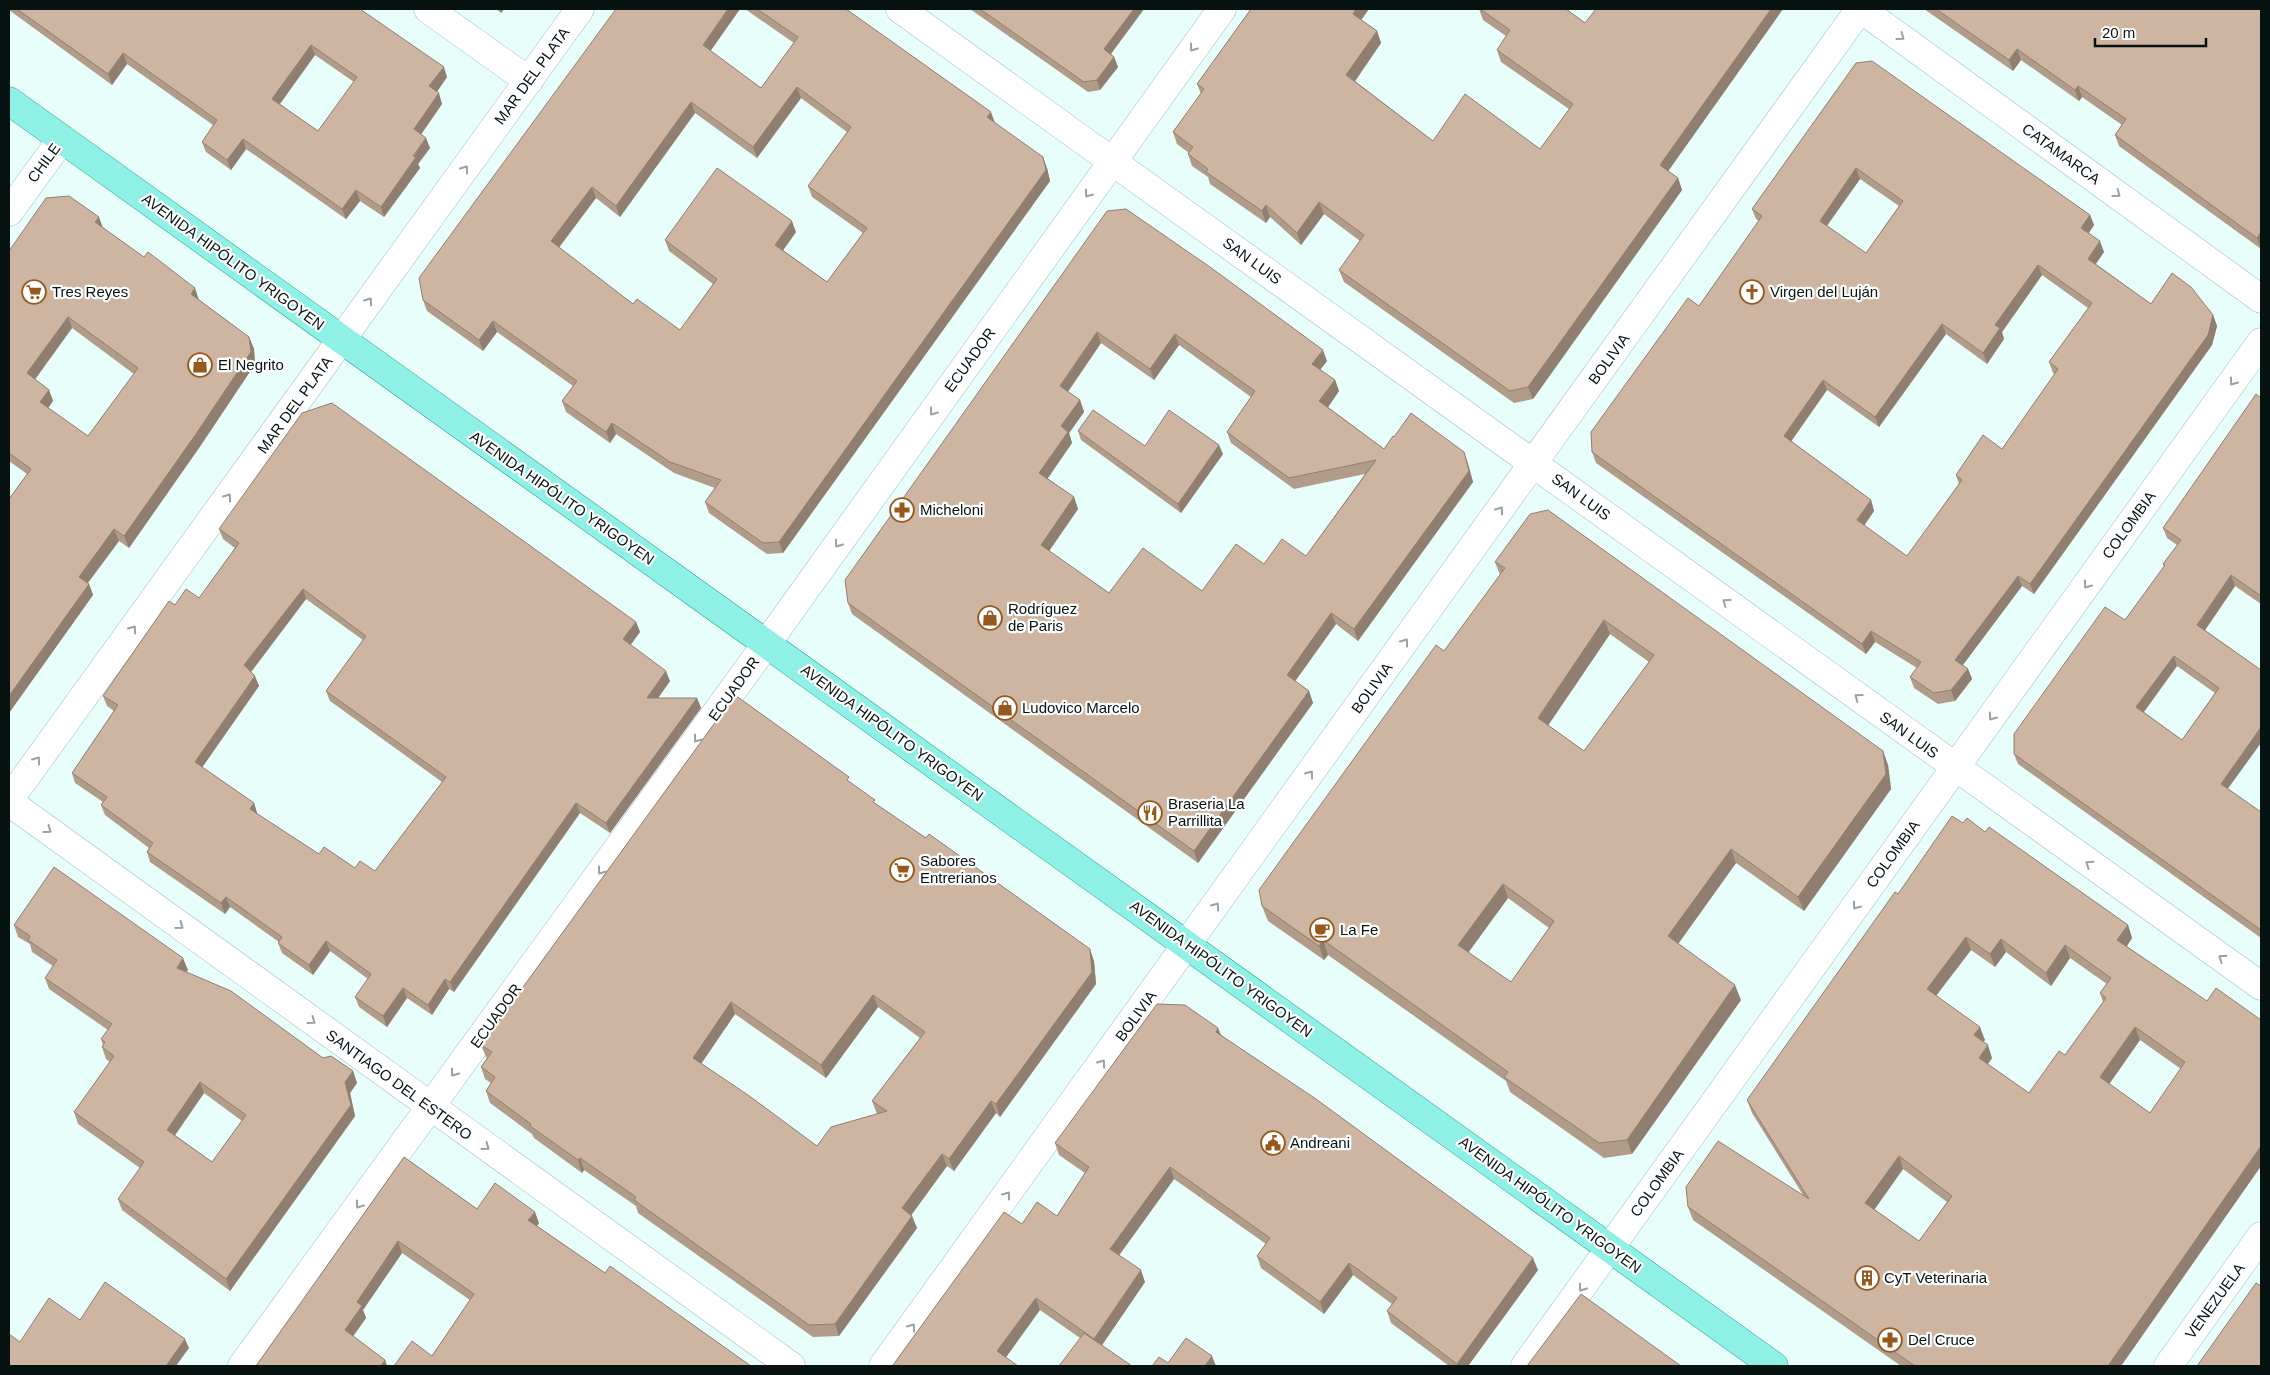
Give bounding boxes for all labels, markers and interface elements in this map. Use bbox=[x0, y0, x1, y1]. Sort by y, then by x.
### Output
scale bar bbox=[2095, 15, 2206, 47]
street label: MAR DEL PLATA bbox=[491, 24, 572, 127]
text: 20 m bbox=[2102, 24, 2135, 41]
one-way arrow bbox=[1895, 31, 1905, 40]
one-way arrow bbox=[1190, 42, 1199, 52]
street label: CATAMARCA bbox=[2019, 120, 2103, 187]
street label: CHILE bbox=[24, 140, 63, 186]
one-way arrow bbox=[458, 166, 468, 175]
one-way arrow bbox=[2111, 188, 2121, 197]
one-way arrow bbox=[1085, 189, 1094, 198]
street label: AVENIDA HIPÓLITO YRIGOYEN bbox=[139, 190, 328, 333]
street label: SAN LUIS bbox=[1220, 234, 1285, 288]
supermarket icon: Tres Reyes bbox=[21, 279, 47, 305]
church icon: Virgen del Luján bbox=[1739, 279, 1765, 305]
place label: Tres Reyes bbox=[52, 283, 128, 300]
place label: Virgen del Luján bbox=[1770, 283, 1878, 300]
one-way arrow bbox=[364, 298, 372, 307]
street label: ECUADOR bbox=[941, 324, 999, 395]
street label: BOLIVIA bbox=[1585, 330, 1633, 387]
shop icon: El Negrito bbox=[187, 352, 213, 378]
street label: MAR DEL PLATA bbox=[254, 353, 335, 456]
place label: El Negrito bbox=[218, 356, 284, 373]
one-way arrow bbox=[2230, 376, 2239, 386]
one-way arrow bbox=[930, 406, 938, 415]
street label: AVENIDA HIPÓLITO YRIGOYEN bbox=[467, 427, 658, 568]
street label: SAN LUIS bbox=[1549, 470, 1614, 524]
street label: COLOMBIA bbox=[2098, 488, 2159, 562]
one-way arrow bbox=[222, 493, 231, 503]
pharmacy icon: Micheloni bbox=[889, 497, 915, 523]
place label: Micheloni bbox=[920, 501, 983, 518]
one-way arrow bbox=[1494, 506, 1503, 516]
one-way arrow bbox=[835, 538, 844, 548]
one-way arrow bbox=[2084, 579, 2093, 589]
one-way arrow bbox=[1722, 599, 1732, 608]
place label: Rodríguez de Paris bbox=[1008, 600, 1077, 634]
shop icon: Rodríguez de Paris bbox=[977, 605, 1003, 631]
one-way arrow bbox=[126, 625, 136, 634]
one-way arrow bbox=[1399, 638, 1408, 648]
street label: ECUADOR bbox=[705, 653, 763, 724]
street label: BOLIVIA bbox=[1348, 659, 1396, 716]
street label: AVENIDA HIPÓLITO YRIGOYEN bbox=[798, 661, 987, 804]
shop icon: Ludovico Marcelo bbox=[992, 695, 1018, 721]
one-way arrow bbox=[1855, 695, 1864, 703]
place label: Ludovico Marcelo bbox=[1022, 699, 1140, 716]
street label: SAN LUIS bbox=[1877, 708, 1942, 762]
one-way arrow bbox=[1989, 711, 1998, 720]
one-way arrow bbox=[694, 733, 703, 743]
one-way arrow bbox=[31, 756, 40, 766]
one-way arrow bbox=[1305, 771, 1313, 780]
place label: Braseria La Parrillita bbox=[1168, 795, 1245, 829]
restaurant icon: Braseria La Parrillita bbox=[1137, 800, 1163, 826]
street label: COLOMBIA bbox=[1862, 817, 1923, 891]
one-way arrow bbox=[42, 825, 51, 833]
place label: Sabores Entrerianos bbox=[920, 852, 997, 886]
supermarket icon: Sabores Entrerianos bbox=[889, 857, 915, 883]
one-way arrow bbox=[2086, 861, 2095, 869]
one-way arrow bbox=[599, 865, 607, 874]
street label: AVENIDA HIPÓLITO YRIGOYEN bbox=[1127, 897, 1316, 1040]
one-way arrow bbox=[1853, 900, 1862, 909]
one-way arrow bbox=[1210, 902, 1219, 911]
cafe icon: La Fe bbox=[1309, 917, 1335, 943]
one-way arrow bbox=[174, 920, 184, 929]
place label: La Fe bbox=[1340, 921, 1378, 938]
one-way arrow bbox=[2218, 955, 2227, 964]
street label: ECUADOR bbox=[467, 980, 525, 1051]
street label: BOLIVIA bbox=[1112, 987, 1160, 1044]
one-way arrow bbox=[306, 1015, 315, 1024]
street label: SANTIAGO DEL ESTERO bbox=[323, 1026, 476, 1143]
one-way arrow bbox=[1096, 1059, 1105, 1069]
one-way arrow bbox=[451, 1067, 460, 1077]
public building icon: Andreani bbox=[1260, 1130, 1286, 1156]
street label: AVENIDA HIPÓLITO YRIGOYEN bbox=[1456, 1133, 1645, 1276]
place label: Andreani bbox=[1290, 1134, 1350, 1151]
one-way arrow bbox=[480, 1141, 490, 1150]
street label: COLOMBIA bbox=[1626, 1146, 1687, 1220]
one-way arrow bbox=[1001, 1191, 1010, 1201]
one-way arrow bbox=[356, 1199, 365, 1208]
street label: VENEZUELA bbox=[2182, 1260, 2248, 1342]
building icon: CyT Veterinaria bbox=[1854, 1265, 1880, 1291]
place label: CyT Veterinaria bbox=[1884, 1269, 1988, 1286]
one-way arrow bbox=[1579, 1282, 1587, 1291]
one-way arrow bbox=[906, 1323, 915, 1333]
pharmacy icon: Del Cruce bbox=[1877, 1327, 1903, 1353]
place label: Del Cruce bbox=[1908, 1331, 1975, 1348]

